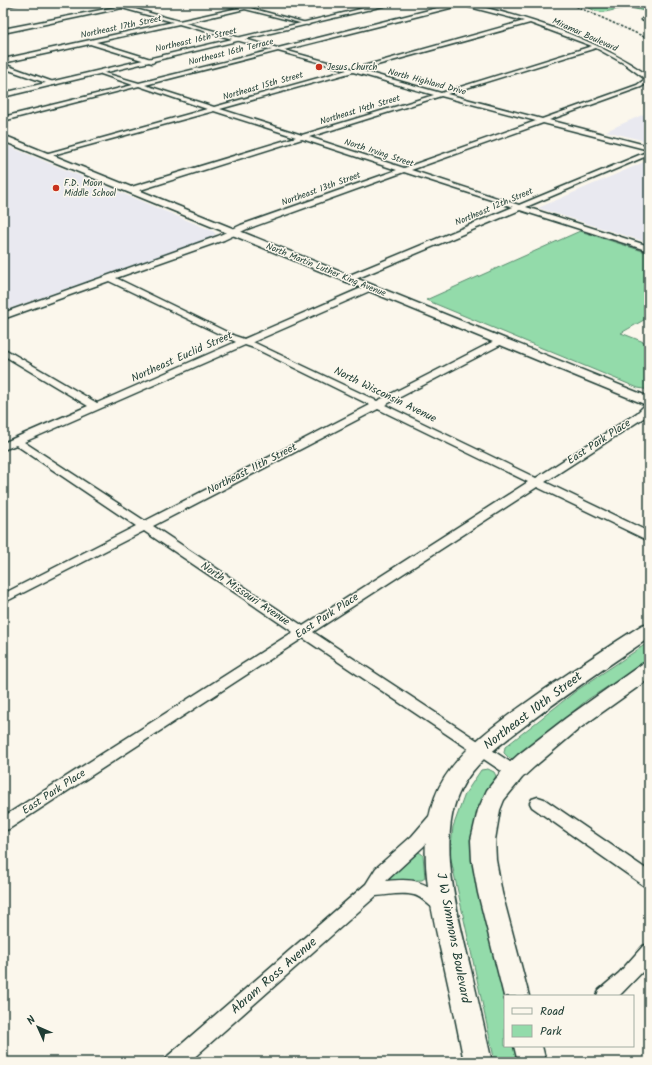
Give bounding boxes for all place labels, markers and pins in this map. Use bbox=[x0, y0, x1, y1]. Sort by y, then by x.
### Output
place label: Jesus Church bbox=[327, 60, 377, 75]
marker: Jesus Church bbox=[314, 62, 324, 72]
place label: F.D. Moon Middle School bbox=[64, 176, 117, 201]
marker: F.D. Moon Middle School bbox=[51, 183, 61, 193]

